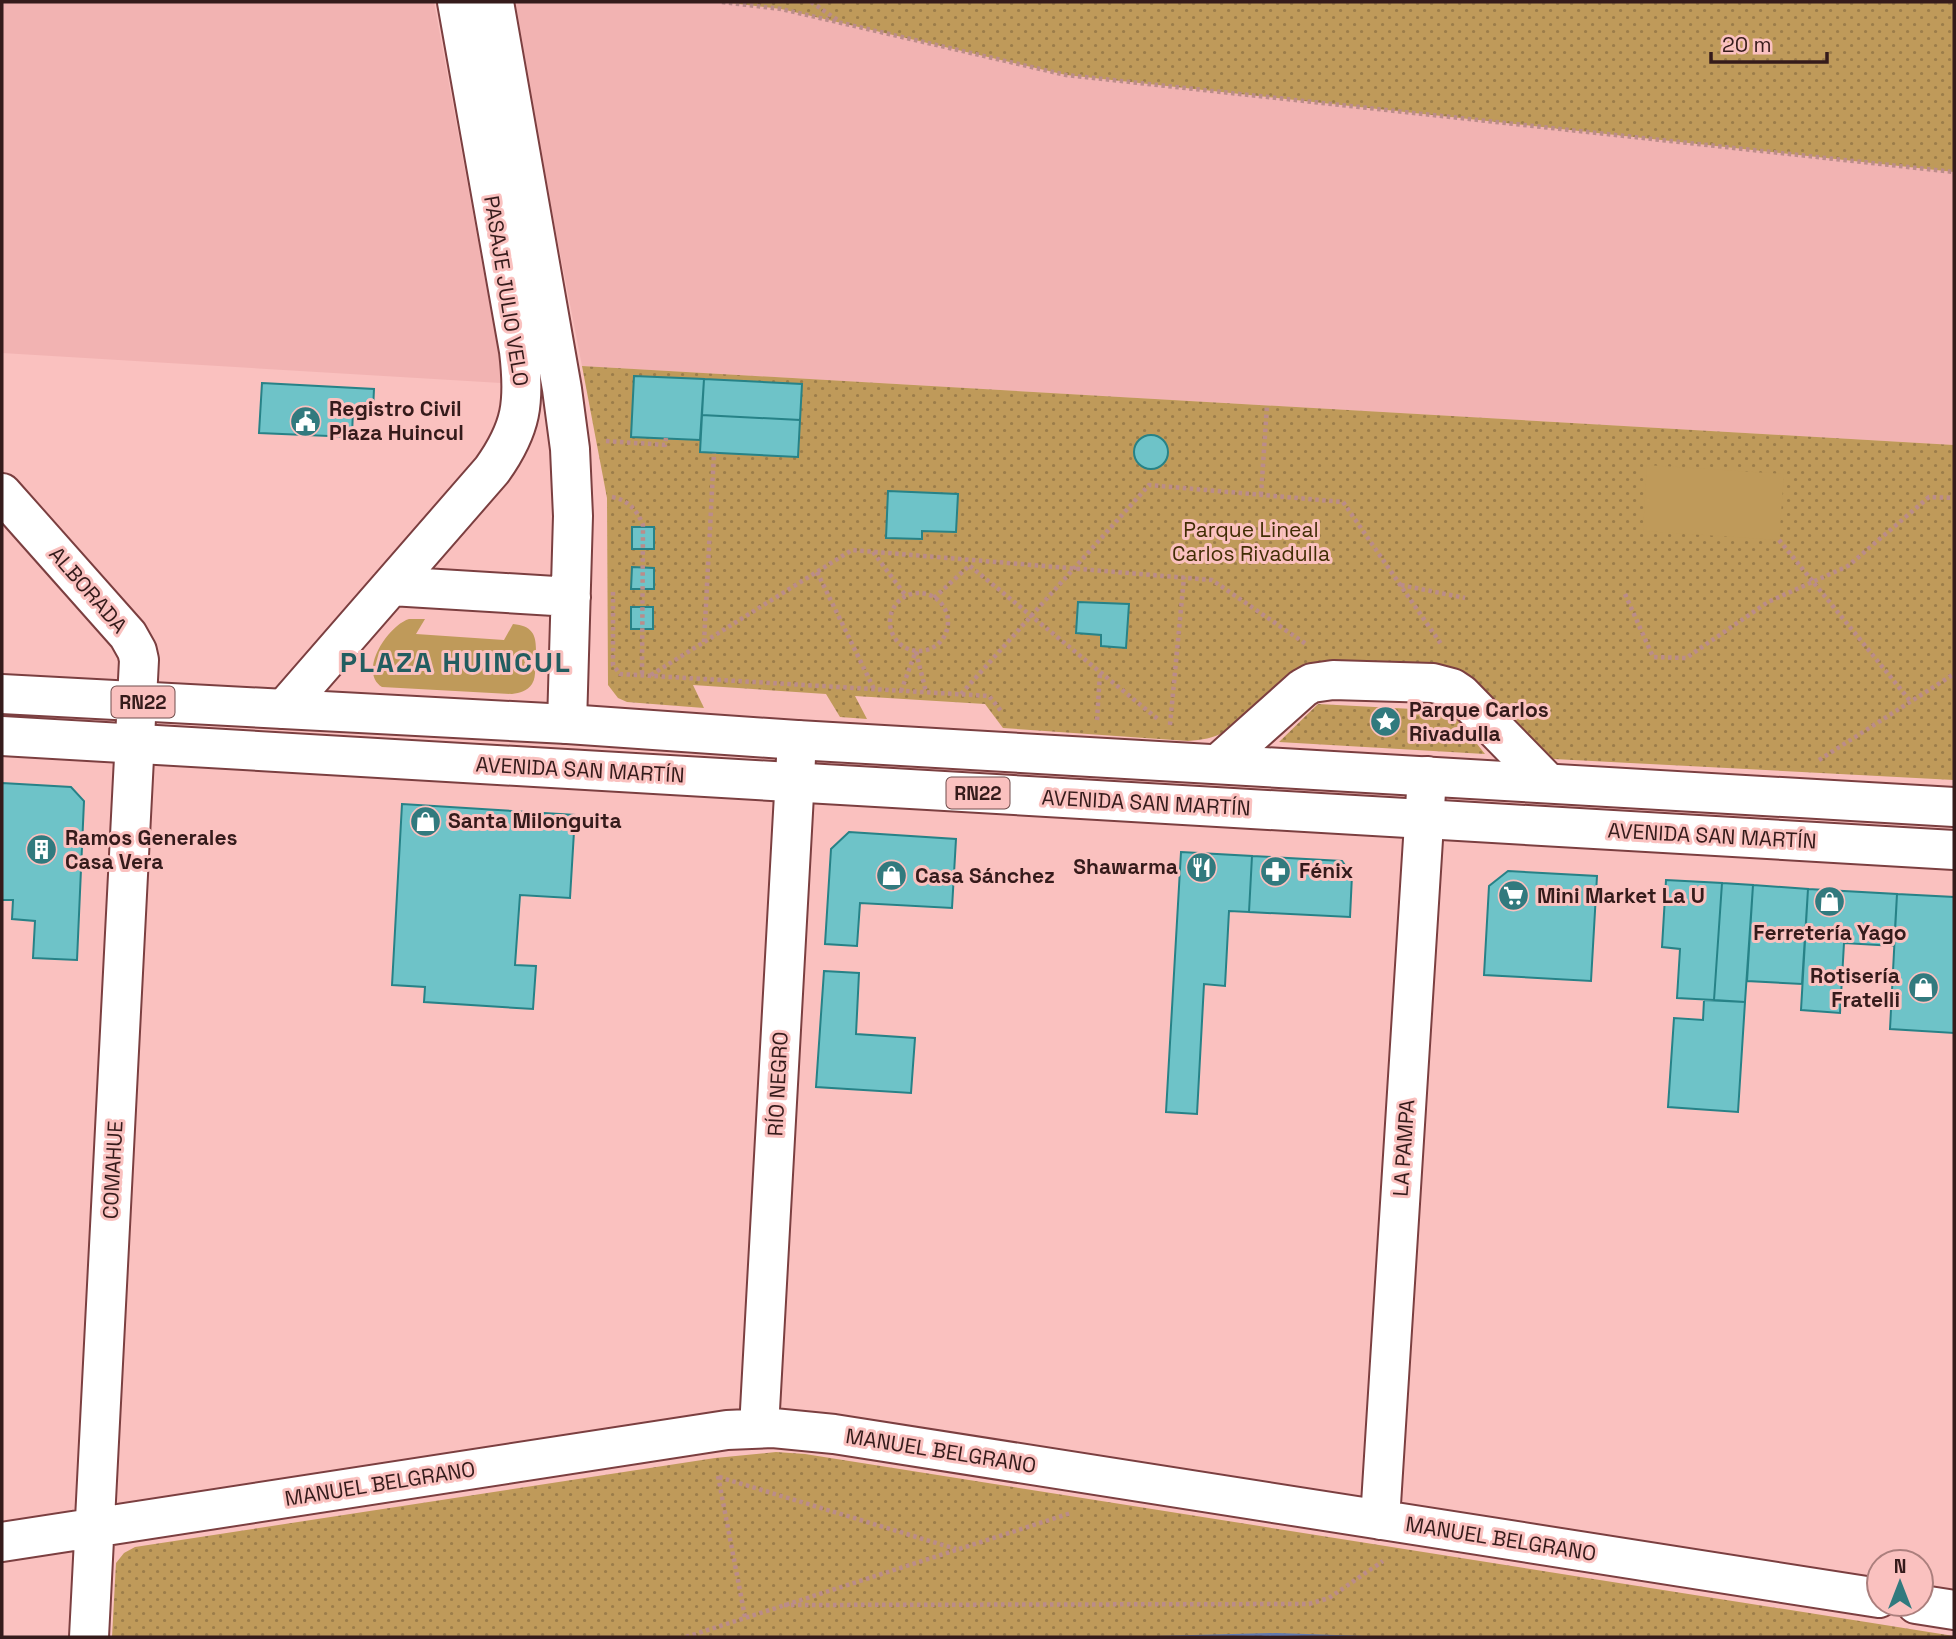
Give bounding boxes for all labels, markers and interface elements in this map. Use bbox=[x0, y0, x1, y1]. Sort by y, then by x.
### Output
scale bar bbox=[1711, 21, 1826, 65]
text: 20 m bbox=[1722, 31, 1772, 58]
street label: PASAJE JULIO VELO bbox=[478, 194, 535, 388]
place label: Registro Civil Plaza Huincul bbox=[329, 395, 464, 446]
public building icon: Registro Civil Plaza Huincul bbox=[289, 404, 323, 438]
park label: Parque Lineal Carlos Rivadulla bbox=[1172, 516, 1330, 567]
street label: ALBORADA bbox=[43, 541, 133, 639]
district label: PLAZA HUINCUL bbox=[340, 644, 572, 680]
road number: RN22 bbox=[111, 687, 174, 718]
place label: Parque Carlos Rivadulla bbox=[1409, 696, 1549, 747]
place icon: Parque Carlos Rivadulla bbox=[1369, 705, 1403, 739]
street label: AVENIDA SAN MARTÍN bbox=[475, 751, 685, 788]
road number: RN22 bbox=[946, 778, 1010, 808]
street label: AVENIDA SAN MARTÍN bbox=[1041, 784, 1251, 821]
shop icon: Santa Milonguita bbox=[408, 804, 442, 838]
place label: Santa Milonguita bbox=[448, 807, 622, 834]
street label: AVENIDA SAN MARTÍN bbox=[1607, 817, 1817, 854]
place label: Ramos Generales Casa Vera bbox=[65, 824, 238, 875]
building icon: Ramos Generales Casa Vera bbox=[25, 833, 59, 867]
restaurant icon: Shawarma bbox=[1184, 850, 1218, 884]
place label: Shawarma bbox=[1073, 853, 1178, 880]
pharmacy icon: Fénix bbox=[1259, 854, 1293, 888]
place label: Fénix bbox=[1299, 857, 1353, 884]
shop icon: Casa Sánchez bbox=[875, 859, 909, 893]
place label: Casa Sánchez bbox=[915, 862, 1055, 889]
supermarket icon: Mini Market La U bbox=[1497, 879, 1531, 913]
place label: Mini Market La U bbox=[1537, 882, 1705, 909]
shop icon: Ferretería Yago bbox=[1813, 884, 1847, 918]
place label: Ferretería Yago bbox=[1753, 919, 1907, 946]
place label: Rotisería Fratelli bbox=[1810, 962, 1900, 1013]
shop icon: Rotisería Fratelli bbox=[1906, 971, 1940, 1005]
street label: RÍO NEGRO bbox=[761, 1031, 794, 1137]
street label: LA PAMPA bbox=[1387, 1098, 1420, 1197]
street label: COMAHUE bbox=[96, 1120, 129, 1220]
street label: MANUEL BELGRANO bbox=[844, 1422, 1038, 1479]
street label: MANUEL BELGRANO bbox=[283, 1455, 477, 1512]
street label: MANUEL BELGRANO bbox=[1404, 1510, 1598, 1567]
north arrow bbox=[1865, 1548, 1935, 1618]
text: N bbox=[1894, 1554, 1906, 1579]

